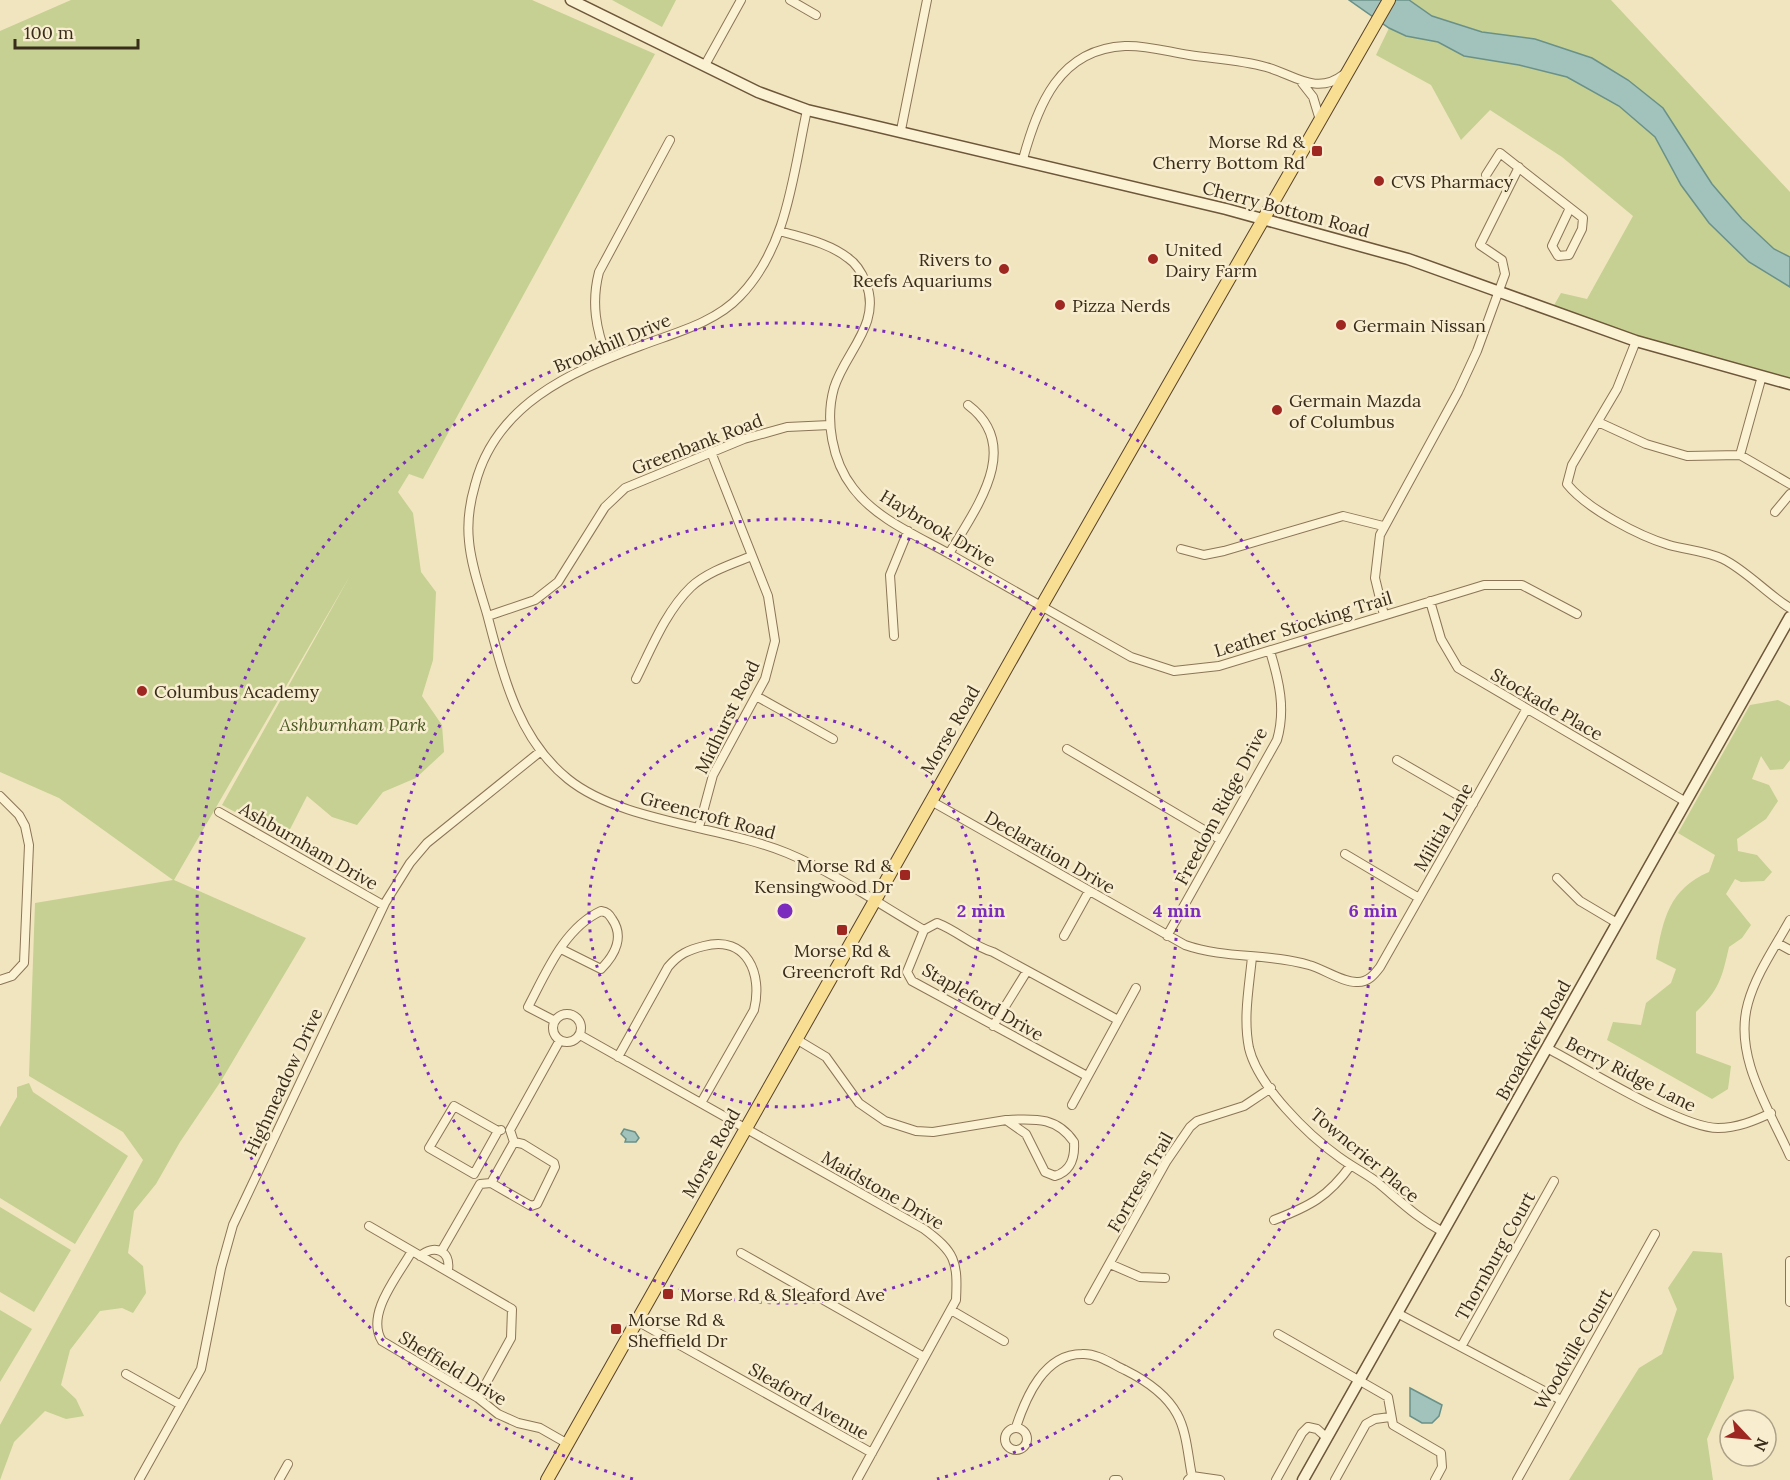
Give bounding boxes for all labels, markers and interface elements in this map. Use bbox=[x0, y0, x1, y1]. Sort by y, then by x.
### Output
scale bar bbox=[15, 12, 138, 50]
text: 100 m bbox=[24, 21, 74, 44]
place label: Morse Rd & Cherry Bottom Rd bbox=[1153, 130, 1305, 174]
marker: Morse Rd & Cherry Bottom Rd bbox=[1310, 144, 1324, 158]
place label: CVS Pharmacy bbox=[1391, 170, 1514, 193]
marker: CVS Pharmacy bbox=[1372, 174, 1386, 188]
street label: Cherry Bottom Road bbox=[1200, 176, 1372, 242]
place label: United Dairy Farm bbox=[1165, 238, 1257, 282]
place label: Rivers to Reefs Aquariums bbox=[853, 248, 992, 292]
marker: United Dairy Farm bbox=[1146, 252, 1160, 266]
marker: Rivers to Reefs Aquariums bbox=[997, 262, 1011, 276]
place label: Pizza Nerds bbox=[1072, 294, 1170, 317]
marker: Pizza Nerds bbox=[1053, 298, 1067, 312]
street label: Brookhill Drive bbox=[550, 308, 674, 378]
place label: Germain Nissan bbox=[1353, 314, 1486, 337]
marker: Germain Nissan bbox=[1334, 318, 1348, 332]
place label: Germain Mazda of Columbus bbox=[1289, 389, 1421, 433]
marker: Germain Mazda of Columbus bbox=[1270, 403, 1284, 417]
street label: Greenbank Road bbox=[628, 408, 766, 480]
street label: Haybrook Drive bbox=[876, 484, 1000, 572]
street label: Leather Stocking Trail bbox=[1211, 586, 1395, 662]
street label: Midhurst Road bbox=[690, 656, 764, 778]
street label: Stockade Place bbox=[1487, 663, 1607, 745]
place label: Columbus Academy bbox=[154, 680, 320, 703]
street label: Morse Road bbox=[915, 681, 985, 779]
marker: Columbus Academy bbox=[135, 684, 149, 698]
park label: Ashburnham Park bbox=[279, 713, 426, 736]
street label: Freedom Ridge Drive bbox=[1170, 723, 1272, 889]
street label: Militia Lane bbox=[1408, 778, 1478, 875]
street label: Greencroft Road bbox=[638, 786, 778, 844]
street label: Ashburnham Drive bbox=[235, 796, 383, 895]
street label: Declaration Drive bbox=[981, 805, 1120, 899]
place label: Morse Rd & Kensingwood Dr bbox=[754, 854, 893, 898]
marker: Morse Rd & Kensingwood Dr bbox=[898, 868, 912, 882]
text: 2 min bbox=[957, 899, 1006, 922]
text: 4 min bbox=[1153, 899, 1202, 922]
text: 6 min bbox=[1348, 899, 1398, 922]
centre of rings bbox=[775, 901, 795, 921]
marker: Morse Rd & Greencroft Rd bbox=[835, 923, 849, 937]
place label: Morse Rd & Greencroft Rd bbox=[782, 939, 902, 983]
street label: Stapleford Drive bbox=[918, 958, 1048, 1046]
street label: Broadview Road bbox=[1490, 976, 1576, 1104]
street label: Highmeadow Drive bbox=[239, 1004, 327, 1160]
street label: Berry Ridge Lane bbox=[1562, 1031, 1700, 1117]
street label: Towncrier Place bbox=[1306, 1103, 1424, 1207]
street label: Morse Road bbox=[677, 1104, 745, 1202]
street label: Fortress Trail bbox=[1102, 1128, 1178, 1236]
street label: Maidstone Drive bbox=[818, 1146, 949, 1235]
street label: Thornburg Court bbox=[1450, 1187, 1540, 1325]
place label: Morse Rd & Sleaford Ave bbox=[680, 1283, 885, 1306]
street label: Woodville Court bbox=[1529, 1284, 1617, 1414]
marker: Morse Rd & Sleaford Ave bbox=[661, 1287, 675, 1301]
place label: Morse Rd & Sheffield Dr bbox=[628, 1308, 728, 1352]
marker: Morse Rd & Sheffield Dr bbox=[609, 1322, 623, 1336]
street label: Sheffield Drive bbox=[395, 1326, 512, 1411]
street label: Sleaford Avenue bbox=[745, 1357, 873, 1445]
north arrow bbox=[1718, 1408, 1778, 1468]
text: N bbox=[1750, 1435, 1773, 1455]

